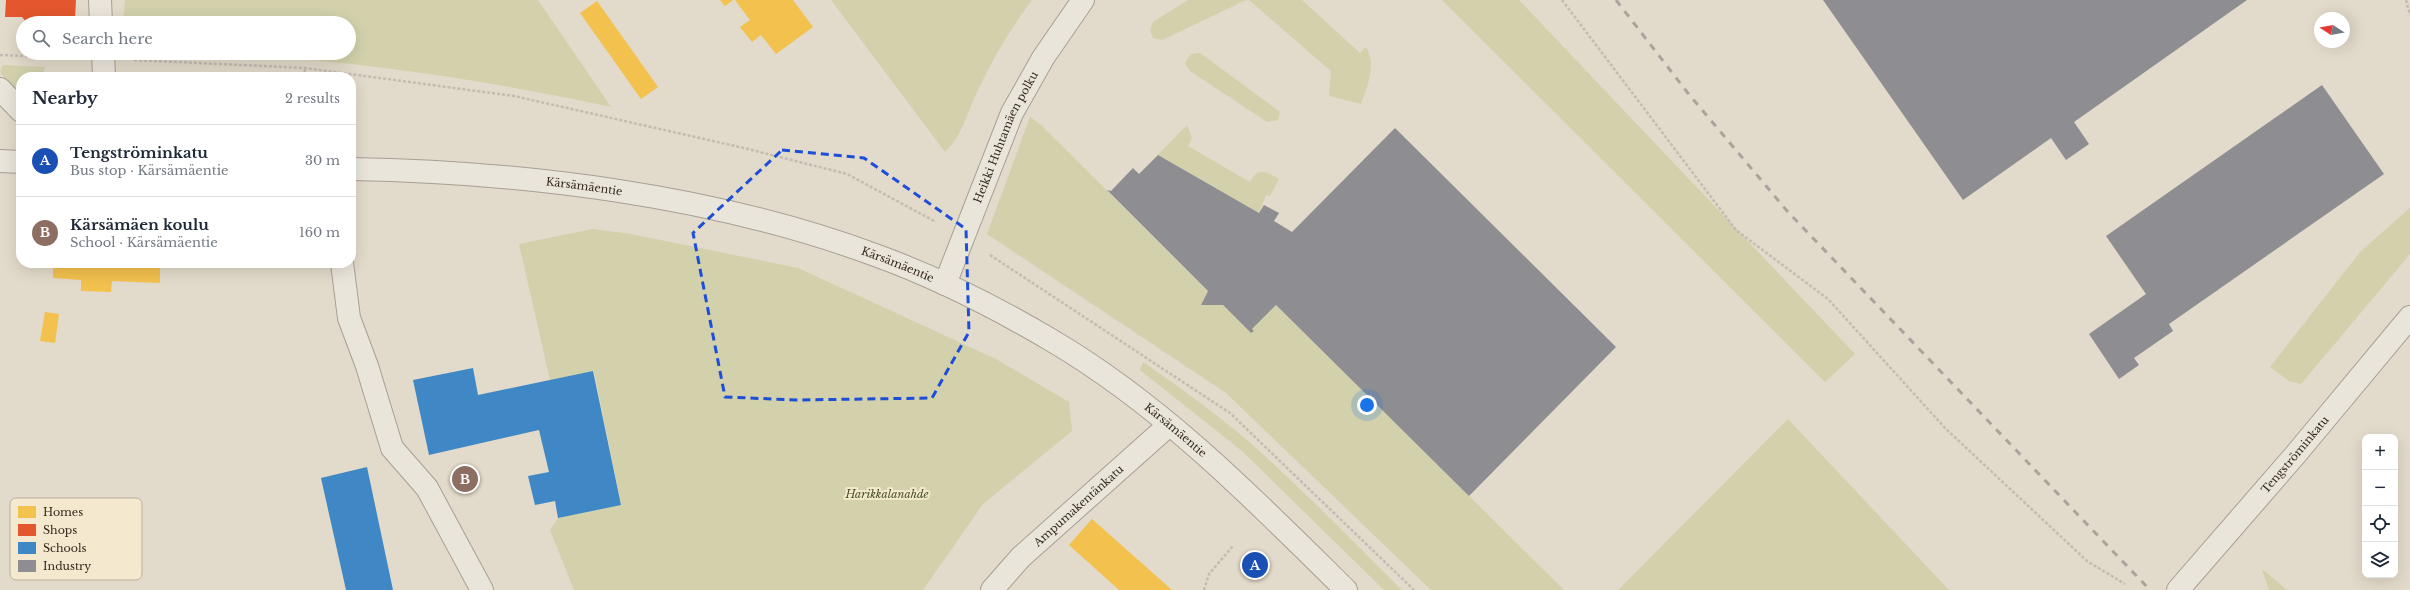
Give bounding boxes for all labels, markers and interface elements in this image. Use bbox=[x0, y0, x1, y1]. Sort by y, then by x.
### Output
north arrow bbox=[2314, 12, 2350, 48]
search box bbox=[16, 16, 356, 60]
icon: search bbox=[30, 27, 52, 49]
text: Search here bbox=[62, 29, 153, 48]
street label: Heikki Huhtamäen polku bbox=[970, 68, 1041, 205]
text: Nearby bbox=[32, 88, 98, 109]
text: 2 results bbox=[285, 90, 340, 107]
text: Tengströminkatu bbox=[70, 143, 208, 162]
text: A bbox=[40, 152, 50, 169]
text: 30 m bbox=[305, 152, 340, 169]
text: Bus stop · Kärsämäentie bbox=[70, 162, 229, 179]
street label: Kärsämäentie bbox=[545, 174, 624, 198]
text: Kärsämäen koulu bbox=[70, 215, 209, 234]
text: B bbox=[40, 224, 50, 241]
text: 160 m bbox=[299, 224, 340, 241]
text: School · Kärsämäentie bbox=[70, 234, 218, 251]
street label: Kärsämäentie bbox=[860, 244, 936, 285]
your location bbox=[1357, 395, 1377, 415]
street label: Kärsämäentie bbox=[1142, 400, 1210, 460]
street label: Tengströminkatu bbox=[2258, 412, 2332, 496]
map controls bbox=[2362, 434, 2398, 578]
button: + bbox=[2362, 434, 2398, 470]
street label: Ampumakentänkatu bbox=[1030, 462, 1127, 550]
pin: B bbox=[452, 464, 478, 494]
button: − bbox=[2362, 470, 2398, 506]
park label: Harikkalanahde bbox=[844, 487, 929, 501]
legend bbox=[10, 498, 142, 580]
text: Homes bbox=[43, 505, 83, 519]
button: locate bbox=[2362, 506, 2398, 542]
text: Shops bbox=[43, 523, 77, 537]
text: Schools bbox=[43, 541, 87, 555]
button: layers bbox=[2362, 542, 2398, 578]
pin: A bbox=[1242, 550, 1268, 580]
text: Industry bbox=[43, 559, 91, 573]

